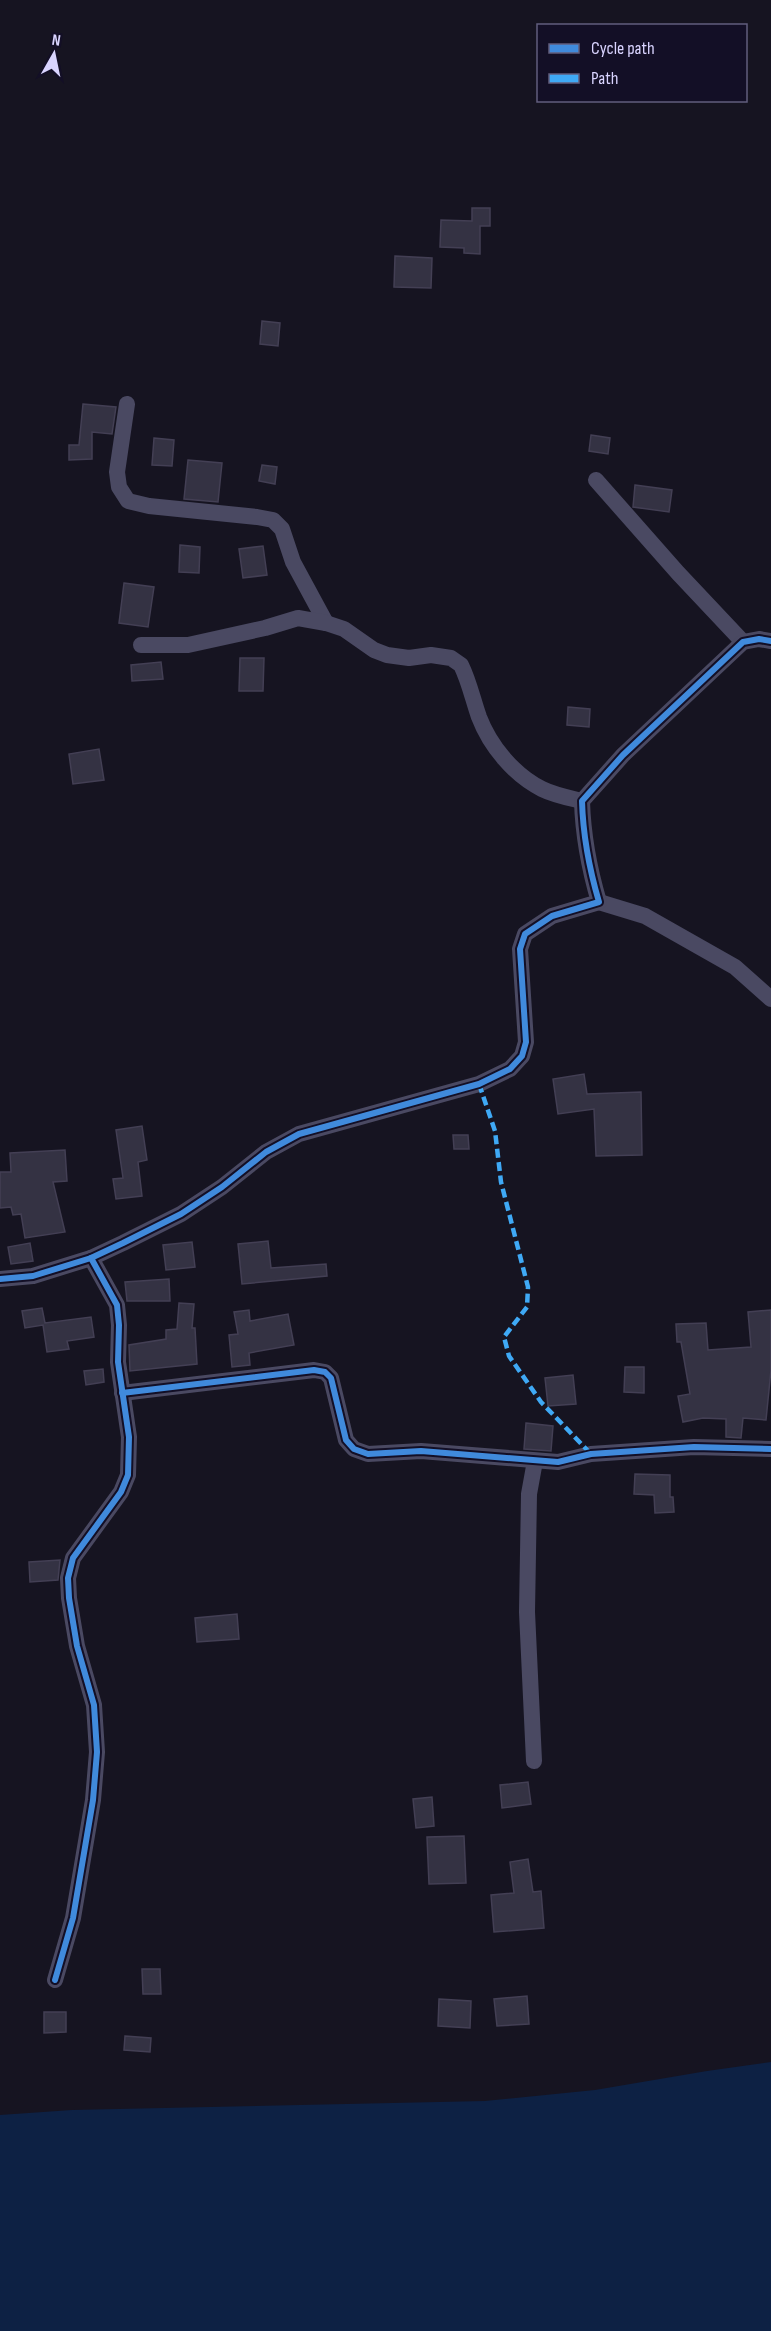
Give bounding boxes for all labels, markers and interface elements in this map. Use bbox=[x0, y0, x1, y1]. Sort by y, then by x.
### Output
north arrow bbox=[24, 24, 84, 84]
legend bbox=[537, 24, 747, 102]
text: N bbox=[50, 31, 62, 51]
text: Cycle path bbox=[591, 38, 655, 59]
text: Path bbox=[591, 68, 619, 89]

